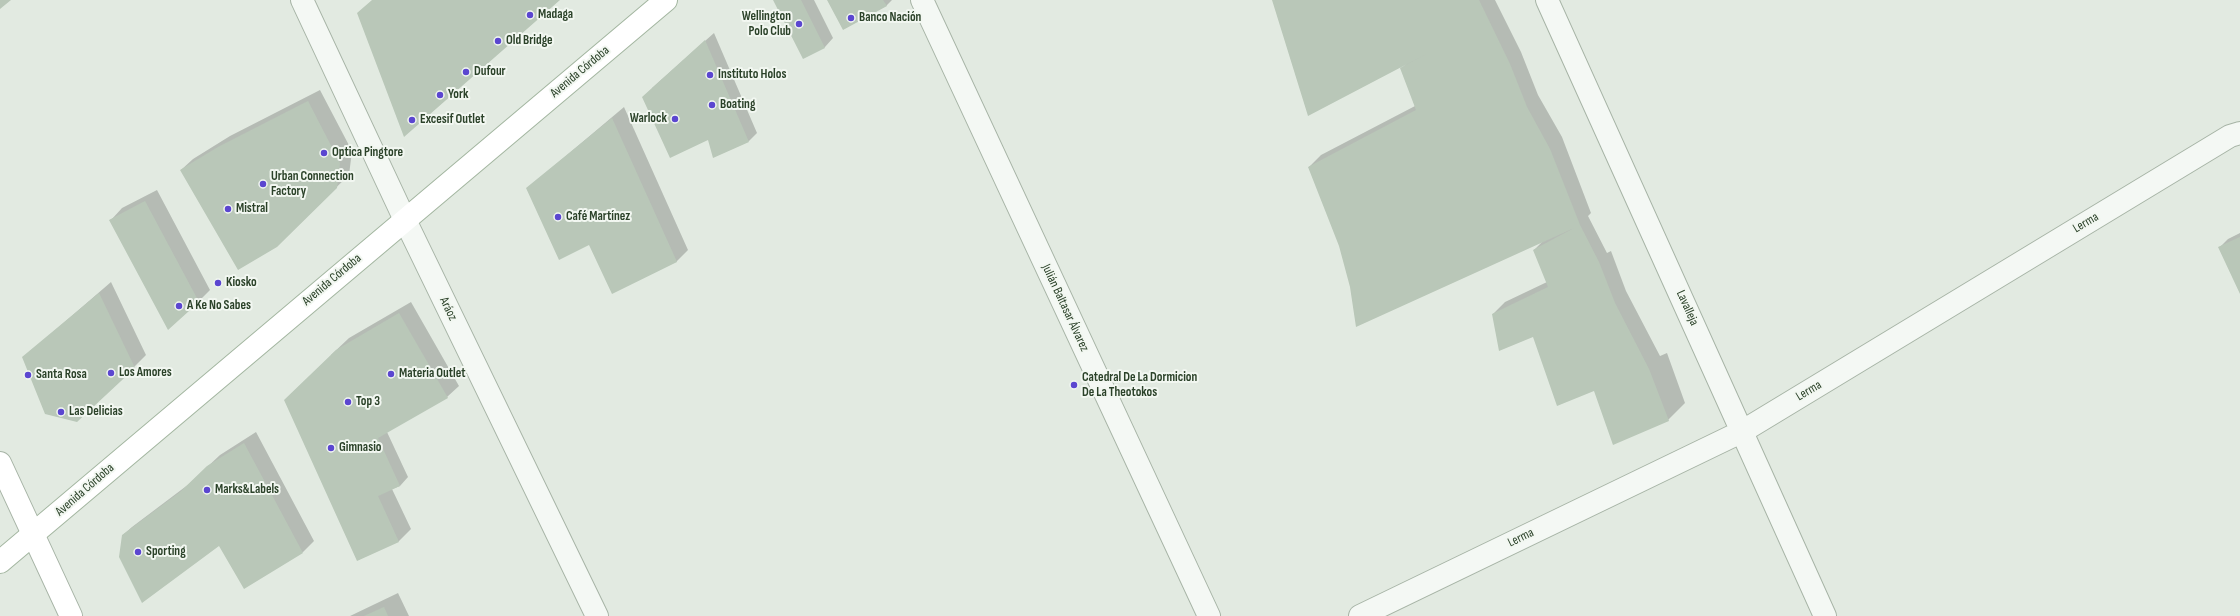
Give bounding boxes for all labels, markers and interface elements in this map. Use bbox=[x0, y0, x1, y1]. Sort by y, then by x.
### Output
place label: Madaga bbox=[538, 7, 573, 23]
place label: Wellington Polo Club bbox=[742, 9, 791, 40]
marker: Madaga bbox=[525, 10, 535, 20]
place label: Banco Nación bbox=[859, 10, 921, 26]
marker: Banco Nación bbox=[846, 13, 856, 23]
marker: Wellington Polo Club bbox=[794, 19, 804, 29]
place label: Old Bridge bbox=[506, 33, 553, 49]
marker: Old Bridge bbox=[493, 36, 503, 46]
street label: Avenida Córdoba bbox=[547, 43, 613, 101]
place label: Dufour bbox=[474, 64, 506, 80]
marker: Dufour bbox=[461, 67, 471, 77]
place label: Instituto Holos bbox=[718, 67, 786, 83]
marker: Instituto Holos bbox=[705, 70, 715, 80]
place label: York bbox=[448, 87, 468, 103]
marker: York bbox=[435, 90, 445, 100]
place label: Boating bbox=[720, 97, 755, 113]
marker: Boating bbox=[707, 100, 717, 110]
place label: Warlock bbox=[630, 111, 667, 127]
place label: Excesif Outlet bbox=[420, 112, 485, 128]
marker: Warlock bbox=[670, 114, 680, 124]
marker: Excesif Outlet bbox=[407, 115, 417, 125]
place label: Optica Pingtore bbox=[332, 145, 403, 161]
marker: Optica Pingtore bbox=[319, 148, 329, 158]
place label: Urban Connection Factory bbox=[271, 169, 354, 200]
marker: Urban Connection Factory bbox=[258, 179, 268, 189]
place label: Mistral bbox=[236, 201, 268, 217]
marker: Mistral bbox=[223, 204, 233, 214]
place label: Café Martínez bbox=[566, 209, 630, 225]
street label: Lerma bbox=[2070, 209, 2102, 237]
marker: Café Martínez bbox=[553, 212, 563, 222]
street label: Avenida Córdoba bbox=[299, 251, 365, 309]
street label: Julián Baltasar Álvarez bbox=[1038, 262, 1092, 354]
place label: Kiosko bbox=[226, 275, 257, 291]
marker: Kiosko bbox=[213, 278, 223, 288]
street label: Lavalleja bbox=[1672, 288, 1702, 328]
street label: Aráoz bbox=[436, 295, 460, 323]
place label: A Ke No Sabes bbox=[187, 298, 251, 314]
marker: A Ke No Sabes bbox=[174, 301, 184, 311]
place label: Los Amores bbox=[119, 365, 172, 381]
place label: Materia Outlet bbox=[399, 366, 466, 382]
place label: Santa Rosa bbox=[36, 367, 87, 383]
marker: Los Amores bbox=[106, 368, 116, 378]
marker: Materia Outlet bbox=[386, 369, 396, 379]
marker: Santa Rosa bbox=[23, 370, 33, 380]
place label: Catedral De La Dormicion De La Theotokos bbox=[1082, 370, 1197, 401]
street label: Lerma bbox=[1793, 377, 1825, 405]
marker: Catedral De La Dormicion De La Theotokos bbox=[1069, 380, 1079, 390]
place label: Top 3 bbox=[356, 394, 380, 410]
marker: Top 3 bbox=[343, 397, 353, 407]
place label: Las Delicias bbox=[69, 404, 123, 420]
marker: Las Delicias bbox=[56, 407, 66, 417]
place label: Gimnasio bbox=[339, 440, 381, 456]
marker: Gimnasio bbox=[326, 443, 336, 453]
street label: Avenida Córdoba bbox=[53, 460, 117, 520]
place label: Marks&Labels bbox=[215, 482, 279, 498]
marker: Marks&Labels bbox=[202, 485, 212, 495]
street label: Lerma bbox=[1505, 525, 1537, 551]
place label: Sporting bbox=[146, 544, 186, 560]
marker: Sporting bbox=[133, 547, 143, 557]

